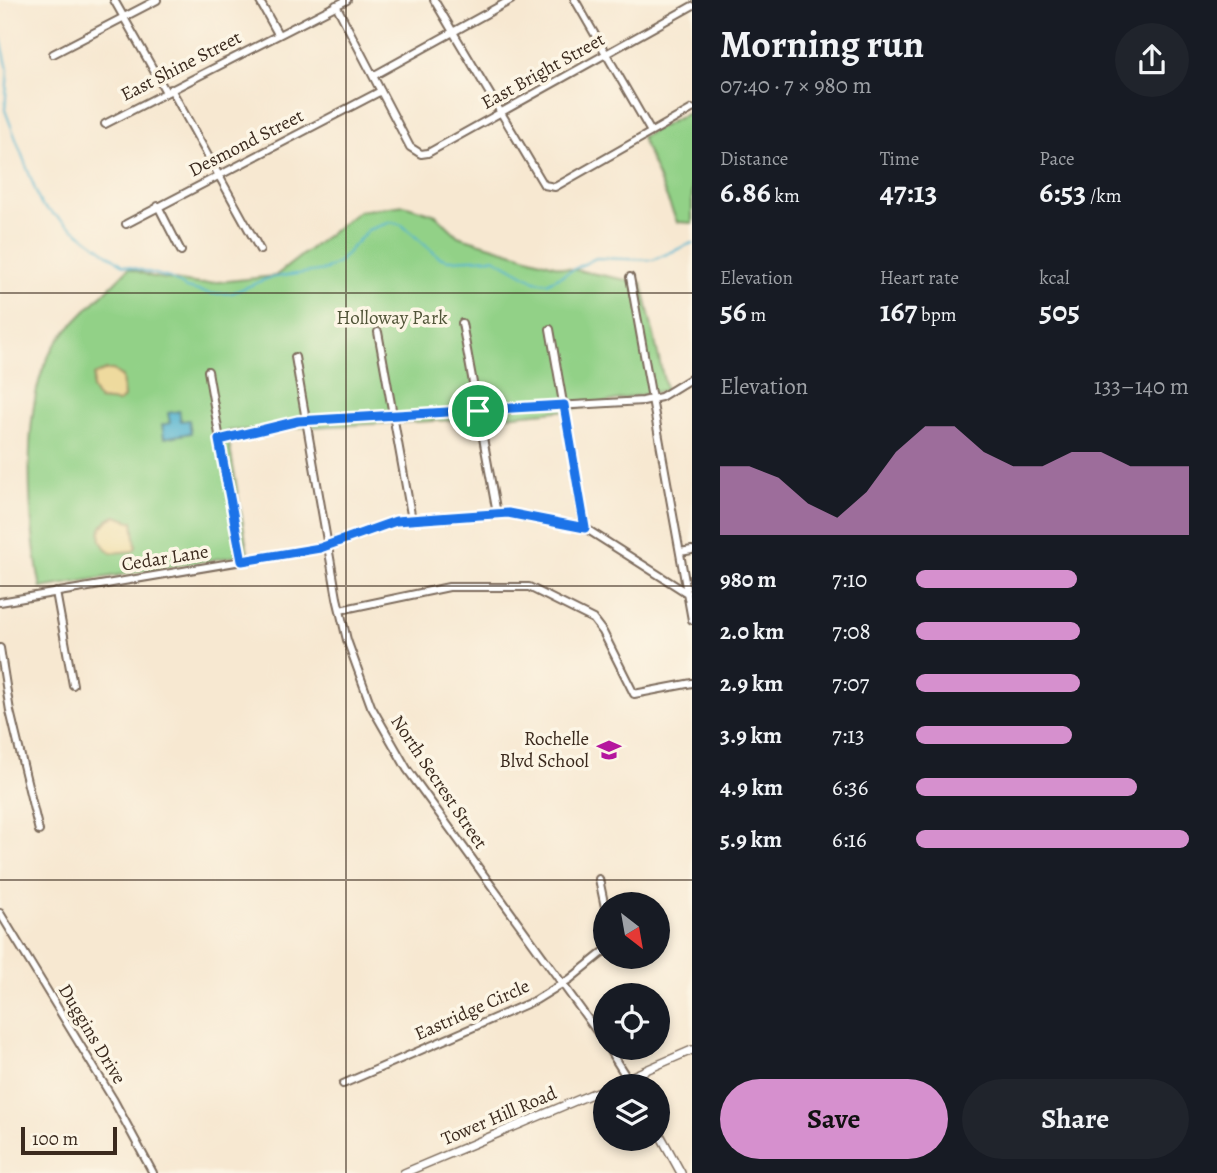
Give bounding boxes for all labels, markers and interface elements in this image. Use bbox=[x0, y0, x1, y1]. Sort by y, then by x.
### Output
text: Morning run bbox=[720, 18, 924, 70]
button: share bbox=[1115, 23, 1189, 97]
street label: East Shine Street bbox=[116, 24, 246, 108]
street label: East Bright Street bbox=[477, 26, 609, 116]
text: 07:40 · 7 × 980 m bbox=[720, 70, 872, 101]
street label: Desmond Street bbox=[184, 103, 308, 183]
text: Distance bbox=[720, 146, 788, 172]
text: Time bbox=[880, 146, 919, 172]
text: Pace bbox=[1039, 146, 1075, 172]
text: 6.86 bbox=[720, 172, 771, 212]
text: 47:13 bbox=[880, 172, 937, 212]
text: 6:53 bbox=[1039, 172, 1086, 212]
text: km bbox=[771, 183, 800, 209]
text: /km bbox=[1086, 183, 1121, 209]
text: Elevation bbox=[720, 265, 793, 291]
text: Heart rate bbox=[880, 265, 959, 291]
text: kcal bbox=[1039, 265, 1070, 291]
text: 56 bbox=[720, 291, 747, 331]
text: 167 bbox=[880, 291, 917, 331]
text: 505 bbox=[1039, 291, 1080, 331]
text: m bbox=[747, 302, 766, 328]
text: bpm bbox=[917, 302, 956, 328]
park label: Holloway Park bbox=[336, 305, 448, 331]
text: Elevation bbox=[720, 371, 808, 402]
text: 133–140 m bbox=[1094, 371, 1189, 402]
pin bbox=[448, 381, 508, 441]
icon: arrive bbox=[459, 392, 497, 430]
street label: Cedar Lane bbox=[120, 538, 210, 578]
text: 980 m bbox=[720, 564, 777, 595]
text: 7:10 bbox=[832, 564, 867, 595]
text: 2.0 km bbox=[720, 616, 784, 647]
text: 7:08 bbox=[832, 616, 871, 647]
text: 2.9 km bbox=[720, 668, 783, 699]
text: 7:07 bbox=[832, 668, 869, 699]
street label: North Secrest Street bbox=[384, 710, 494, 854]
text: 3.9 km bbox=[720, 720, 782, 751]
text: 7:13 bbox=[832, 720, 865, 751]
place label: Rochelle Blvd School bbox=[499, 726, 589, 774]
school or university icon: Rochelle Blvd School bbox=[595, 736, 623, 764]
text: 4.9 km bbox=[720, 772, 783, 803]
text: 6:36 bbox=[832, 772, 868, 803]
text: 5.9 km bbox=[720, 824, 782, 855]
text: 6:16 bbox=[832, 824, 867, 855]
north arrow bbox=[593, 892, 670, 970]
map controls bbox=[593, 892, 670, 1151]
street label: Eastridge Circle bbox=[410, 973, 534, 1047]
street label: Duggins Drive bbox=[52, 979, 132, 1089]
button: locate bbox=[593, 983, 670, 1060]
button: layers bbox=[593, 1074, 670, 1151]
button: Save bbox=[720, 1079, 948, 1159]
button: Share bbox=[962, 1079, 1189, 1159]
street label: Tower Hill Road bbox=[437, 1080, 561, 1152]
scale bar bbox=[21, 1124, 117, 1156]
text: 100 m bbox=[32, 1126, 78, 1152]

